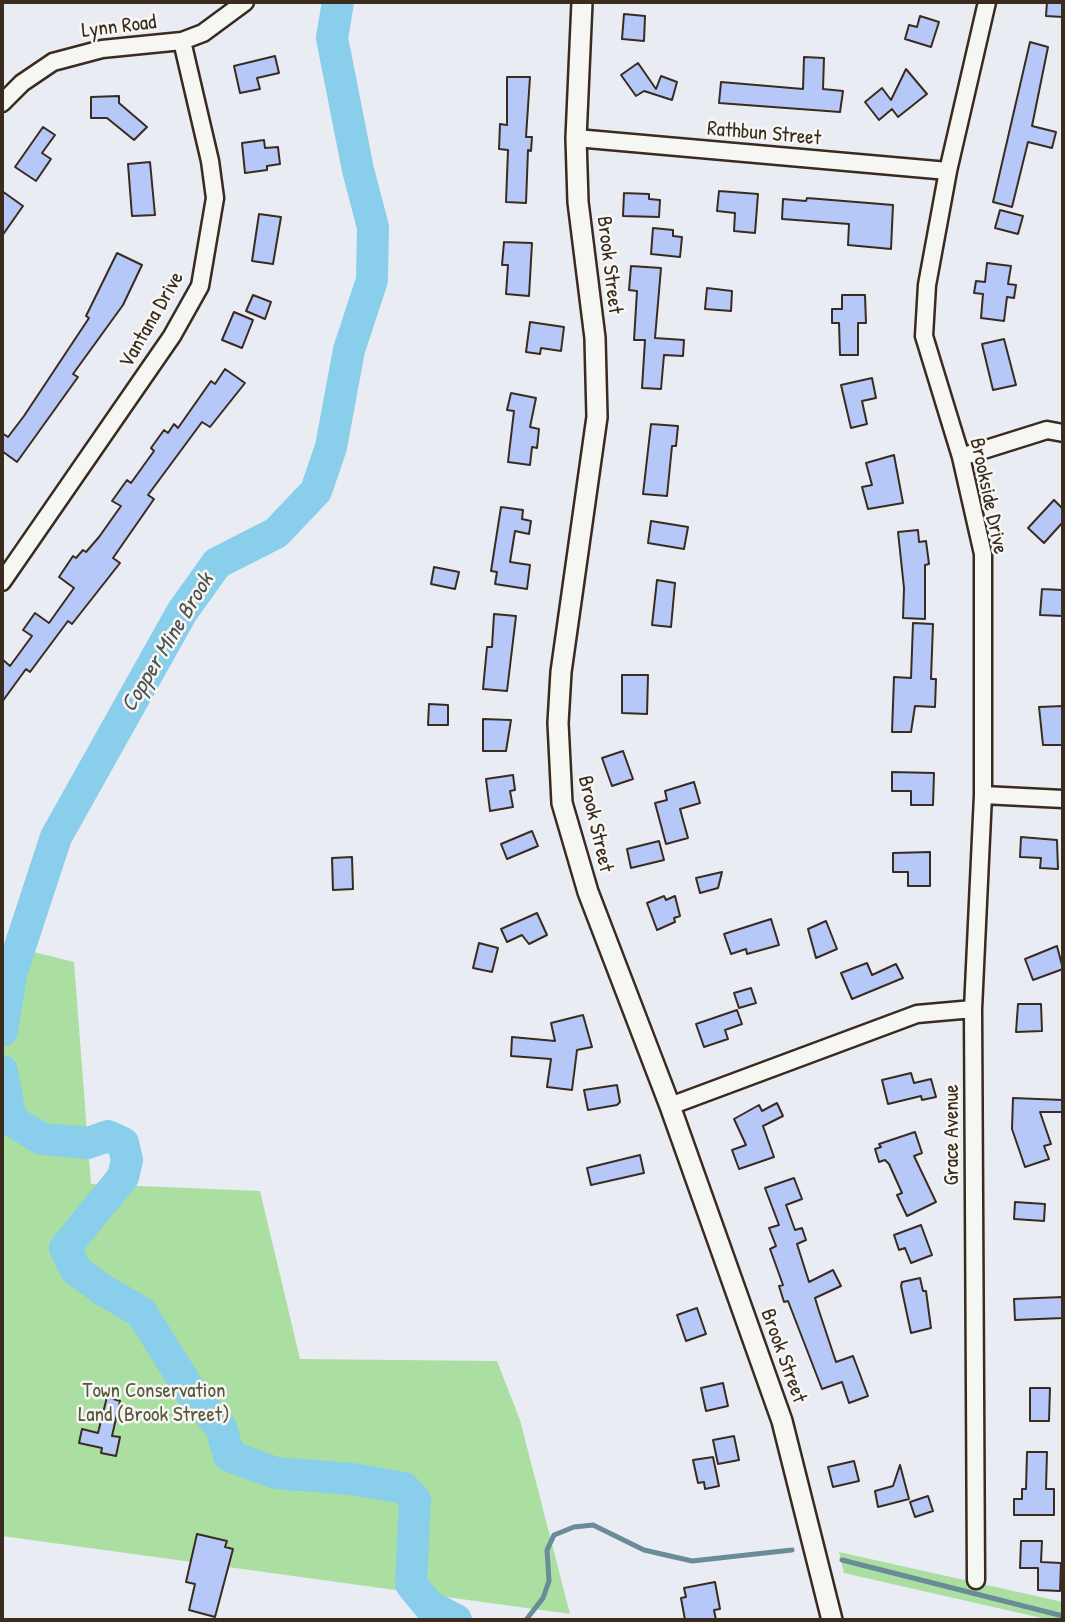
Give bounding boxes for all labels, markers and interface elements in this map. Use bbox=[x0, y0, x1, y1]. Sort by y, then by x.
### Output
street label: Lynn Road bbox=[80, 10, 158, 44]
street label: Rathbun Street bbox=[706, 116, 822, 152]
street label: Brook Street bbox=[591, 215, 627, 315]
street label: Vantana Drive bbox=[114, 267, 190, 373]
street label: Brookside Drive bbox=[963, 436, 1013, 556]
water label: Copper Mine Brook bbox=[116, 569, 220, 717]
street label: Brook Street bbox=[572, 773, 618, 875]
street label: Grace Avenue bbox=[939, 1085, 965, 1185]
street label: Brook Street bbox=[754, 1306, 812, 1406]
park label: Town Conservation Land (Brook Street) bbox=[78, 1378, 230, 1428]

